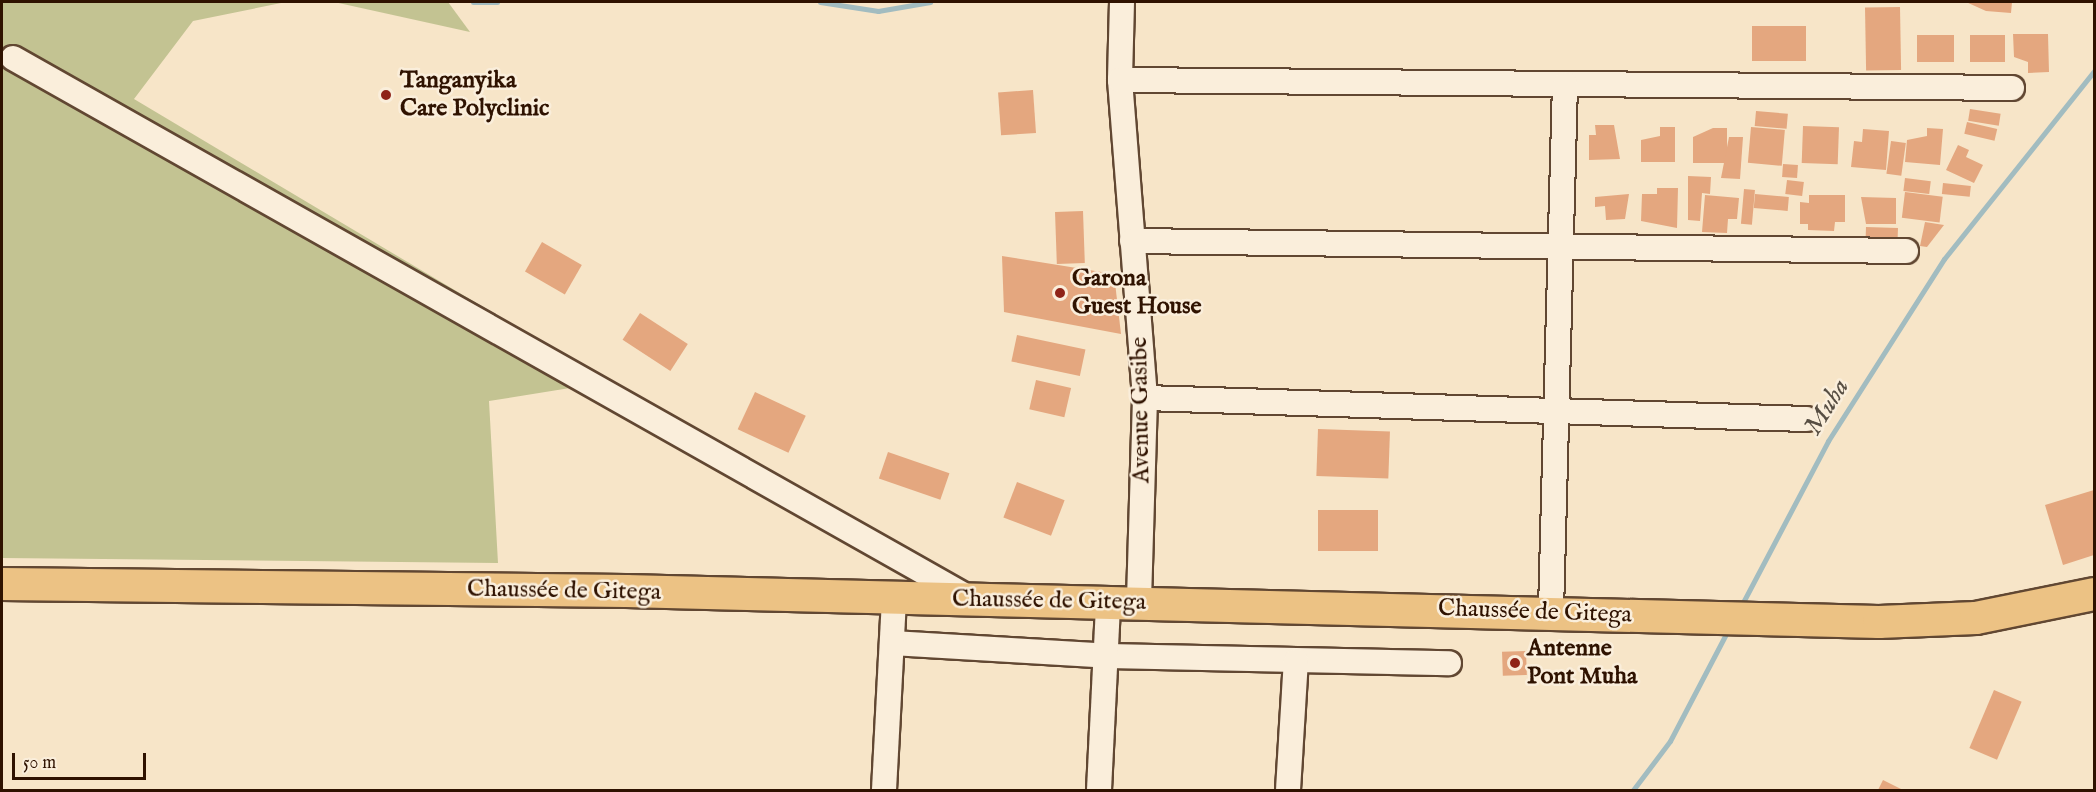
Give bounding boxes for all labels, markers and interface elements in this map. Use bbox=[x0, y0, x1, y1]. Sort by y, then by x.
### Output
place label: Tanganyika Care Polyclinic bbox=[400, 67, 549, 123]
marker: Tanganyika Care Polyclinic bbox=[377, 86, 395, 104]
place label: Garona Guest House bbox=[1072, 265, 1201, 321]
marker: Garona Guest House bbox=[1053, 286, 1067, 300]
street label: Avenue Gasibe bbox=[1125, 336, 1157, 484]
water label: Muha bbox=[1798, 373, 1856, 441]
street label: Chaussée de Gitega bbox=[467, 575, 661, 607]
street label: Chaussée de Gitega bbox=[952, 585, 1146, 617]
street label: Chaussée de Gitega bbox=[1438, 594, 1632, 630]
place label: Antenne Pont Muha bbox=[1527, 635, 1637, 691]
marker: Antenne Pont Muha bbox=[1508, 656, 1522, 670]
scale bar bbox=[15, 741, 148, 779]
text: 50 m bbox=[23, 752, 56, 775]

